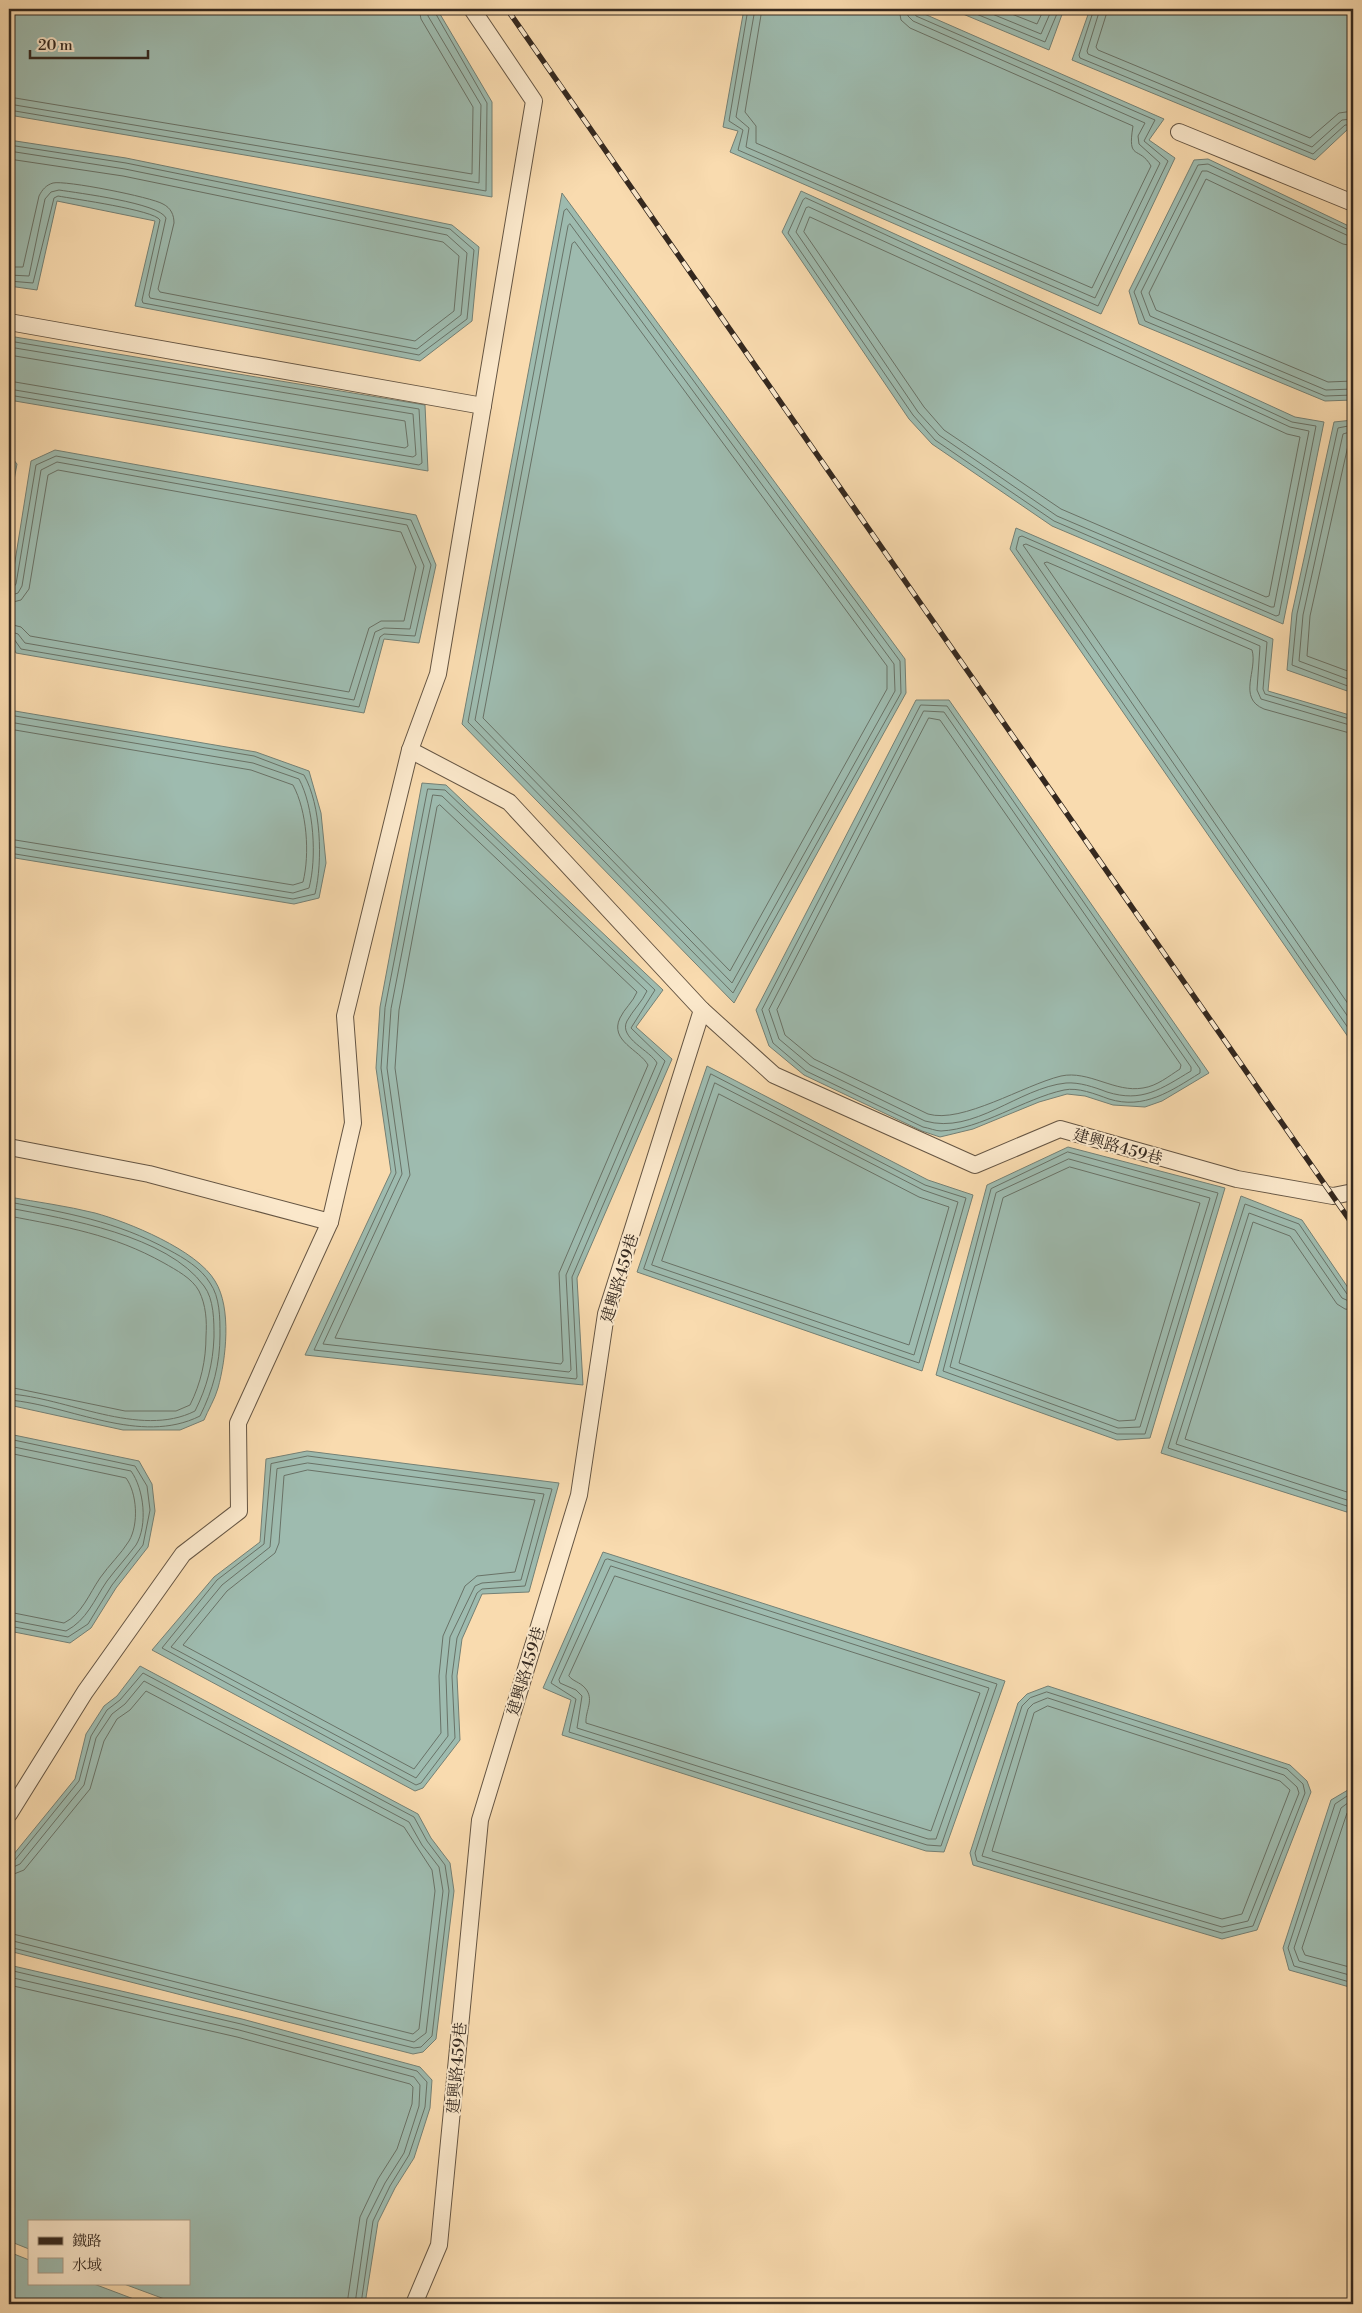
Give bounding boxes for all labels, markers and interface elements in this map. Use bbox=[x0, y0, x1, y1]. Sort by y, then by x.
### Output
scale bar bbox=[30, 28, 148, 60]
text: 20 m bbox=[38, 36, 73, 55]
street label: 建興路459巷 bbox=[1071, 1125, 1165, 1169]
street label: 建興路459巷 bbox=[597, 1231, 643, 1325]
street label: 建興路459巷 bbox=[503, 1624, 549, 1718]
street label: 建興路459巷 bbox=[443, 2021, 471, 2115]
legend bbox=[28, 2220, 190, 2286]
text: 鐵路 bbox=[72, 2232, 102, 2251]
text: 水域 bbox=[72, 2256, 102, 2275]

